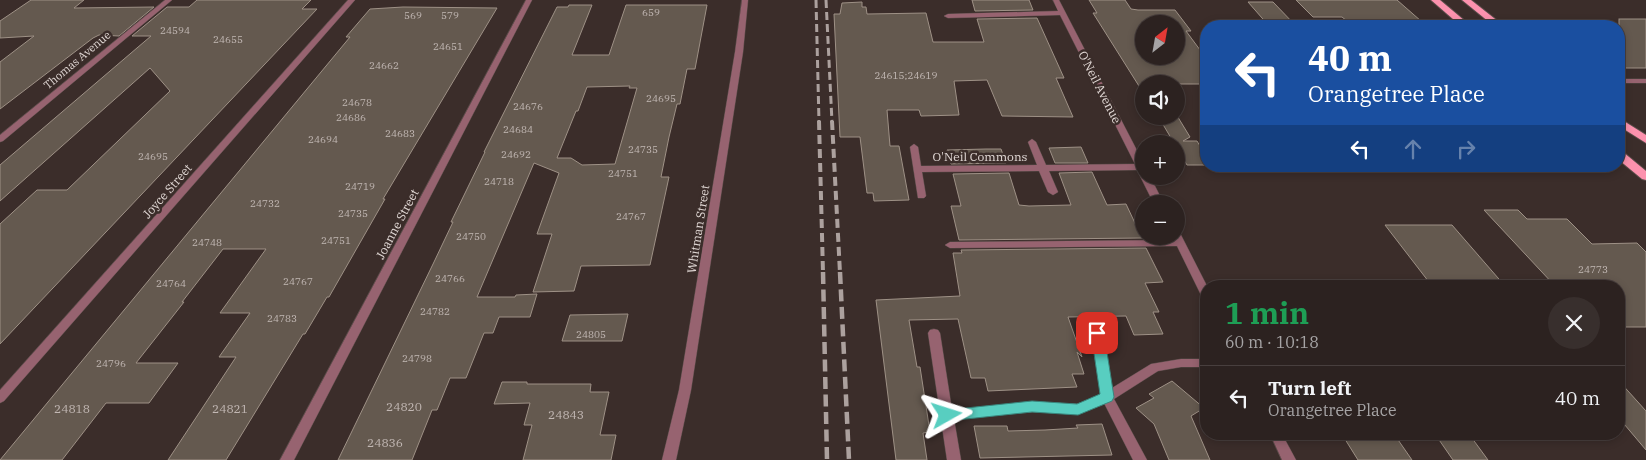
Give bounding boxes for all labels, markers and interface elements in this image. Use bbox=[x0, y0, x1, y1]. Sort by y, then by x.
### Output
house number: 659 bbox=[642, 6, 660, 19]
house number: 569 bbox=[404, 9, 422, 22]
house number: 579 bbox=[441, 9, 459, 22]
north arrow bbox=[1135, 15, 1185, 65]
map controls bbox=[1135, 15, 1185, 245]
house number: 24594 bbox=[160, 24, 190, 37]
street label: Thomas Avenue bbox=[41, 28, 113, 92]
house number: 24655 bbox=[213, 33, 243, 46]
text: 40 m bbox=[1308, 35, 1392, 81]
house number: 24651 bbox=[433, 40, 463, 53]
icon: left bbox=[1225, 40, 1290, 105]
street label: O'Neil Avenue bbox=[1075, 48, 1125, 126]
house number: 24662 bbox=[369, 59, 399, 72]
house number: 24615;24619 bbox=[875, 69, 937, 82]
button: sound bbox=[1135, 75, 1185, 125]
text: Orangetree Place bbox=[1308, 79, 1485, 108]
house number: 24695 bbox=[646, 92, 676, 105]
house number: 24678 bbox=[342, 96, 372, 109]
house number: 24676 bbox=[513, 100, 543, 113]
house number: 24686 bbox=[336, 111, 366, 124]
house number: 24684 bbox=[503, 123, 533, 136]
house number: 24683 bbox=[385, 127, 415, 140]
house number: 24694 bbox=[308, 133, 338, 146]
button: + bbox=[1135, 135, 1185, 185]
icon: left bbox=[1346, 135, 1374, 163]
icon: ahead bbox=[1399, 135, 1427, 163]
icon: right bbox=[1452, 135, 1480, 163]
house number: 24735 bbox=[628, 143, 658, 156]
house number: 24692 bbox=[501, 148, 531, 161]
street label: O'Neil Commons bbox=[933, 149, 1028, 164]
house number: 24695 bbox=[138, 150, 168, 163]
street label: Joyce Street bbox=[139, 161, 195, 221]
house number: 24751 bbox=[608, 167, 638, 180]
house number: 24718 bbox=[484, 175, 514, 188]
house number: 24719 bbox=[345, 180, 375, 193]
street label: Whitman Street bbox=[684, 184, 712, 274]
street label: Joanne Street bbox=[372, 186, 422, 262]
button: − bbox=[1135, 195, 1185, 245]
house number: 24732 bbox=[250, 197, 280, 210]
house number: 24735 bbox=[338, 207, 368, 220]
house number: 24767 bbox=[616, 210, 646, 223]
house number: 24750 bbox=[456, 230, 486, 243]
house number: 24751 bbox=[321, 234, 351, 247]
house number: 24748 bbox=[192, 236, 222, 249]
house number: 24773 bbox=[1578, 263, 1608, 276]
house number: 24766 bbox=[435, 272, 465, 285]
house number: 24767 bbox=[283, 275, 313, 288]
house number: 24764 bbox=[156, 277, 186, 290]
text: 1 min bbox=[1225, 293, 1309, 332]
button: close bbox=[1548, 297, 1600, 349]
house number: 24782 bbox=[420, 305, 450, 318]
house number: 24783 bbox=[267, 312, 297, 325]
pin bbox=[1076, 312, 1118, 354]
icon: arrive bbox=[1083, 319, 1111, 347]
house number: 24805 bbox=[576, 328, 606, 341]
text: 60 m · 10:18 bbox=[1225, 332, 1319, 352]
house number: 24798 bbox=[402, 352, 432, 365]
house number: 24796 bbox=[96, 357, 126, 370]
text: Turn left bbox=[1268, 376, 1351, 400]
icon: left bbox=[1225, 384, 1253, 412]
text: 40 m bbox=[1555, 386, 1600, 410]
position arrow bbox=[920, 388, 972, 440]
house number: 24820 bbox=[386, 399, 422, 414]
text: Orangetree Place bbox=[1268, 400, 1397, 420]
house number: 24818 bbox=[54, 401, 90, 416]
house number: 24821 bbox=[212, 401, 248, 416]
house number: 24843 bbox=[548, 407, 584, 422]
house number: 24836 bbox=[367, 435, 403, 450]

